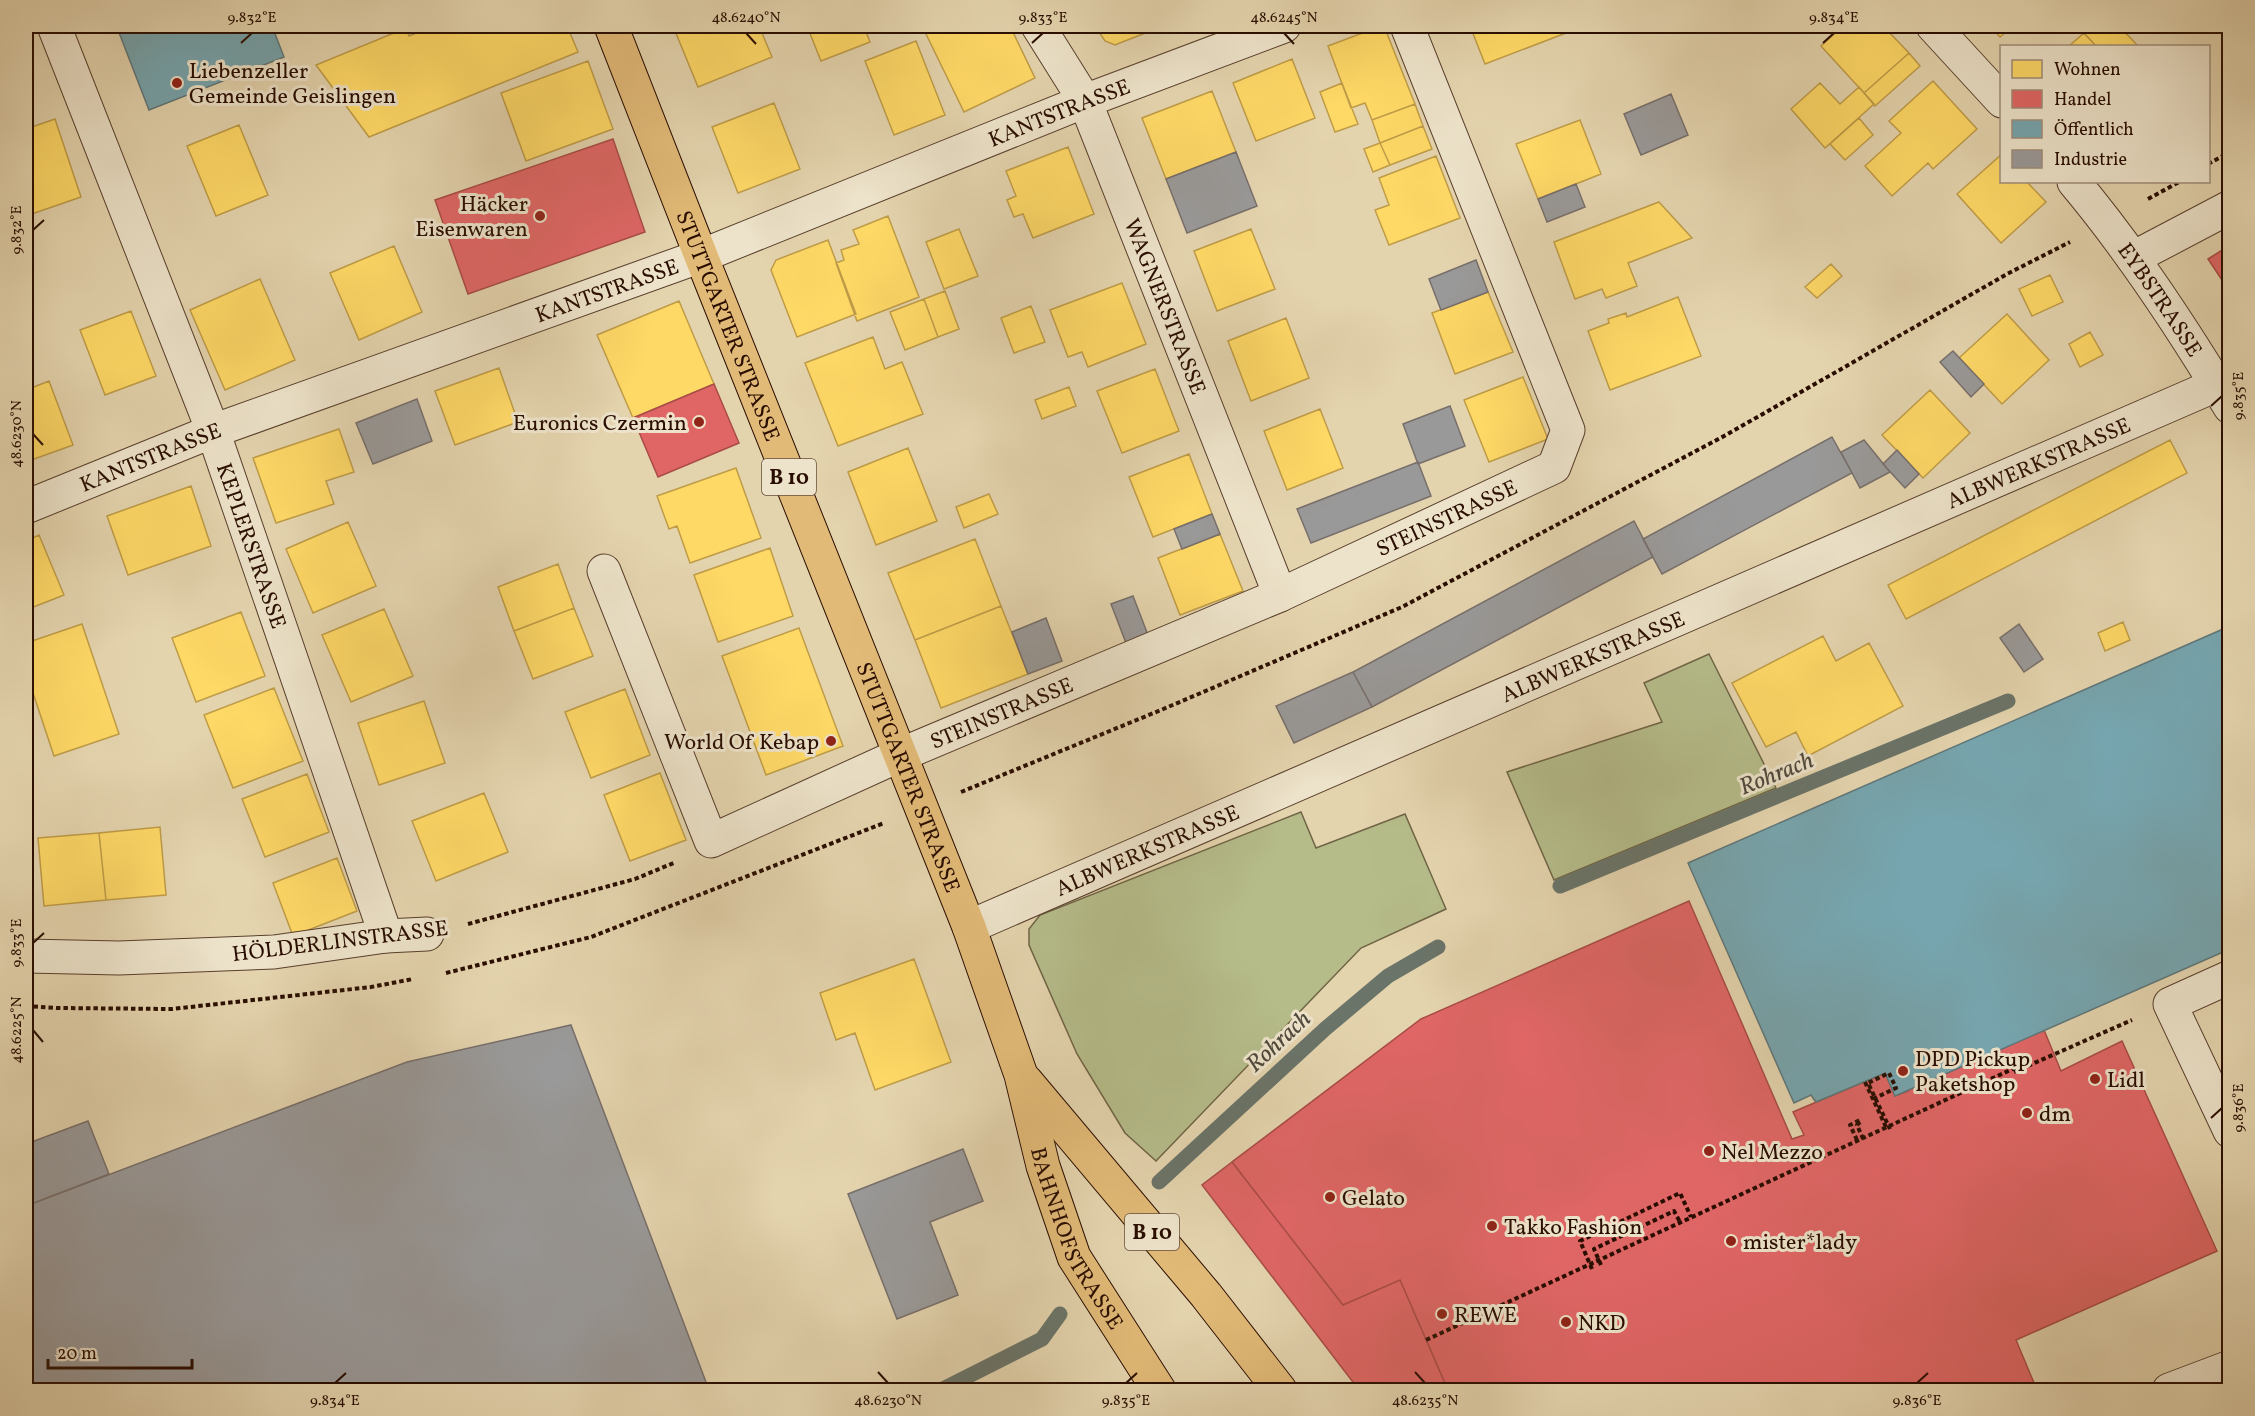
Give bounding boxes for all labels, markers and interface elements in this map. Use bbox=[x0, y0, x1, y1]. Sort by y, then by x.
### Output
text: 9.832°E bbox=[227, 8, 277, 29]
text: 48.6240°N bbox=[711, 8, 781, 29]
text: 9.833°E bbox=[1019, 8, 1067, 29]
text: 48.6245°N bbox=[1250, 8, 1318, 29]
text: 9.834°E bbox=[1809, 8, 1859, 29]
legend bbox=[2000, 45, 2210, 183]
place label: Liebenzeller Gemeinde Geislingen bbox=[189, 57, 396, 113]
text: Wohnen bbox=[2054, 58, 2121, 83]
street label: KANTSTRASSE bbox=[984, 72, 1135, 156]
marker: Liebenzeller Gemeinde Geislingen bbox=[170, 76, 184, 90]
text: Handel bbox=[2054, 88, 2111, 113]
text: Öffentlich bbox=[2054, 118, 2134, 143]
text: Industrie bbox=[2054, 148, 2127, 173]
place label: Häcker Eisenwaren bbox=[415, 190, 528, 246]
text: 9.832°E bbox=[7, 205, 28, 255]
street label: STUTTGARTER STRASSE bbox=[667, 207, 786, 446]
marker: Häcker Eisenwaren bbox=[533, 209, 547, 223]
street label: WAGNERSTRASSE bbox=[1115, 214, 1212, 400]
street label: EYBSTRASSE bbox=[2109, 237, 2208, 364]
street label: KANTSTRASSE bbox=[531, 252, 683, 332]
text: 9.835°E bbox=[2229, 372, 2250, 420]
text: 48.6230°N bbox=[7, 400, 28, 468]
place label: Euronics Czermin bbox=[513, 409, 687, 440]
street label: ALBWERKSTRASSE bbox=[1942, 411, 2136, 518]
marker: Euronics Czermin bbox=[692, 415, 706, 429]
street label: KANTSTRASSE bbox=[76, 416, 226, 502]
street label: KEPLERSTRASSE bbox=[207, 459, 293, 633]
road number: B 10 bbox=[762, 459, 816, 495]
street label: STEINSTRASSE bbox=[1372, 473, 1523, 566]
street label: ALBWERKSTRASSE bbox=[1497, 605, 1690, 712]
street label: STUTTGARTER STRASSE bbox=[847, 658, 967, 898]
street label: STEINSTRASSE bbox=[926, 671, 1079, 759]
place label: World Of Kebap bbox=[664, 728, 819, 759]
marker: World Of Kebap bbox=[824, 734, 838, 748]
water label: Rohrach bbox=[1734, 744, 1819, 805]
street label: ALBWERKSTRASSE bbox=[1051, 798, 1245, 906]
street label: HÖLDERLINSTRASSE bbox=[231, 914, 450, 971]
text: 9.833°E bbox=[7, 919, 28, 967]
text: 48.6225°N bbox=[7, 996, 28, 1064]
water label: Rohrach bbox=[1239, 1003, 1319, 1081]
place label: DPD Pickup Paketshop bbox=[1915, 1045, 2030, 1101]
marker: DPD Pickup Paketshop bbox=[1896, 1064, 1910, 1078]
place label: Lidl bbox=[2107, 1066, 2145, 1097]
marker: Lidl bbox=[2088, 1072, 2102, 1086]
text: 9.836°E bbox=[2229, 1084, 2250, 1132]
place label: dm bbox=[2039, 1100, 2071, 1131]
marker: dm bbox=[2020, 1106, 2034, 1120]
place label: Nel Mezzo bbox=[1721, 1138, 1823, 1169]
street label: BAHNHOFSTRASSE bbox=[1021, 1144, 1130, 1337]
marker: Nel Mezzo bbox=[1702, 1144, 1716, 1158]
place label: Gelato bbox=[1342, 1184, 1405, 1215]
marker: Gelato bbox=[1323, 1190, 1337, 1204]
place label: Takko Fashion bbox=[1504, 1213, 1642, 1244]
road number: B 10 bbox=[1125, 1214, 1179, 1250]
marker: Takko Fashion bbox=[1485, 1219, 1499, 1233]
place label: mister*lady bbox=[1743, 1228, 1857, 1259]
marker: mister*lady bbox=[1724, 1234, 1738, 1248]
place label: REWE bbox=[1454, 1301, 1517, 1332]
marker: REWE bbox=[1435, 1307, 1449, 1321]
place label: NKD bbox=[1578, 1309, 1625, 1340]
marker: NKD bbox=[1559, 1315, 1573, 1329]
scale bar bbox=[48, 1332, 192, 1370]
text: 20 m bbox=[57, 1342, 97, 1367]
text: 9.834°E bbox=[310, 1391, 360, 1412]
text: 48.6230°N bbox=[854, 1391, 922, 1412]
text: 9.835°E bbox=[1102, 1391, 1150, 1412]
text: 48.6235°N bbox=[1392, 1391, 1458, 1412]
text: 9.836°E bbox=[1893, 1391, 1941, 1412]

